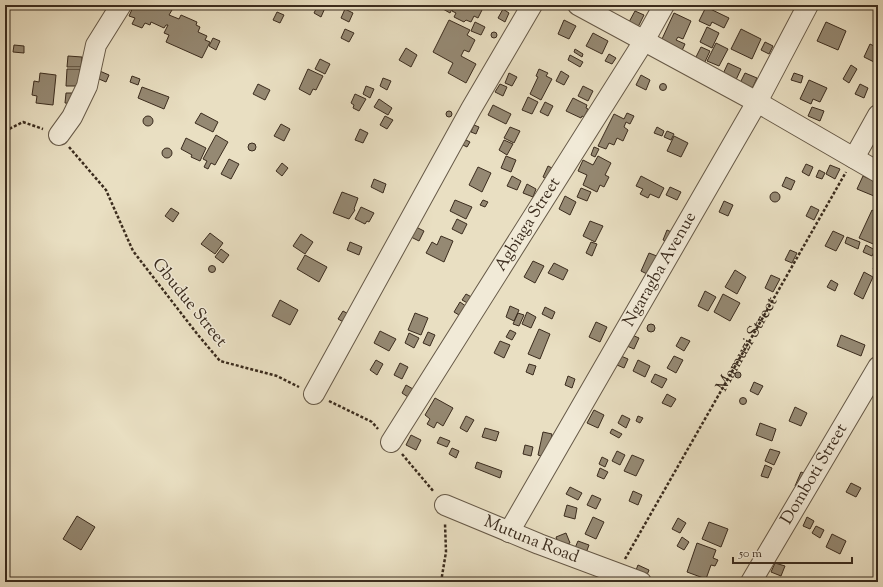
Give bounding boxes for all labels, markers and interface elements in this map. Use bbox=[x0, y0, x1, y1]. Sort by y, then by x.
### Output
street label: Agbiaga Street bbox=[489, 173, 567, 276]
street label: Ngaragba Avenue bbox=[618, 208, 703, 331]
street label: Gbudue Street bbox=[146, 254, 232, 353]
street label: Mamuzi Street bbox=[711, 292, 784, 396]
street label: Domboti Street bbox=[775, 419, 854, 529]
street label: Mutuna Road bbox=[480, 510, 582, 570]
scale bar bbox=[733, 539, 852, 565]
text: 50 m bbox=[738, 545, 762, 563]

